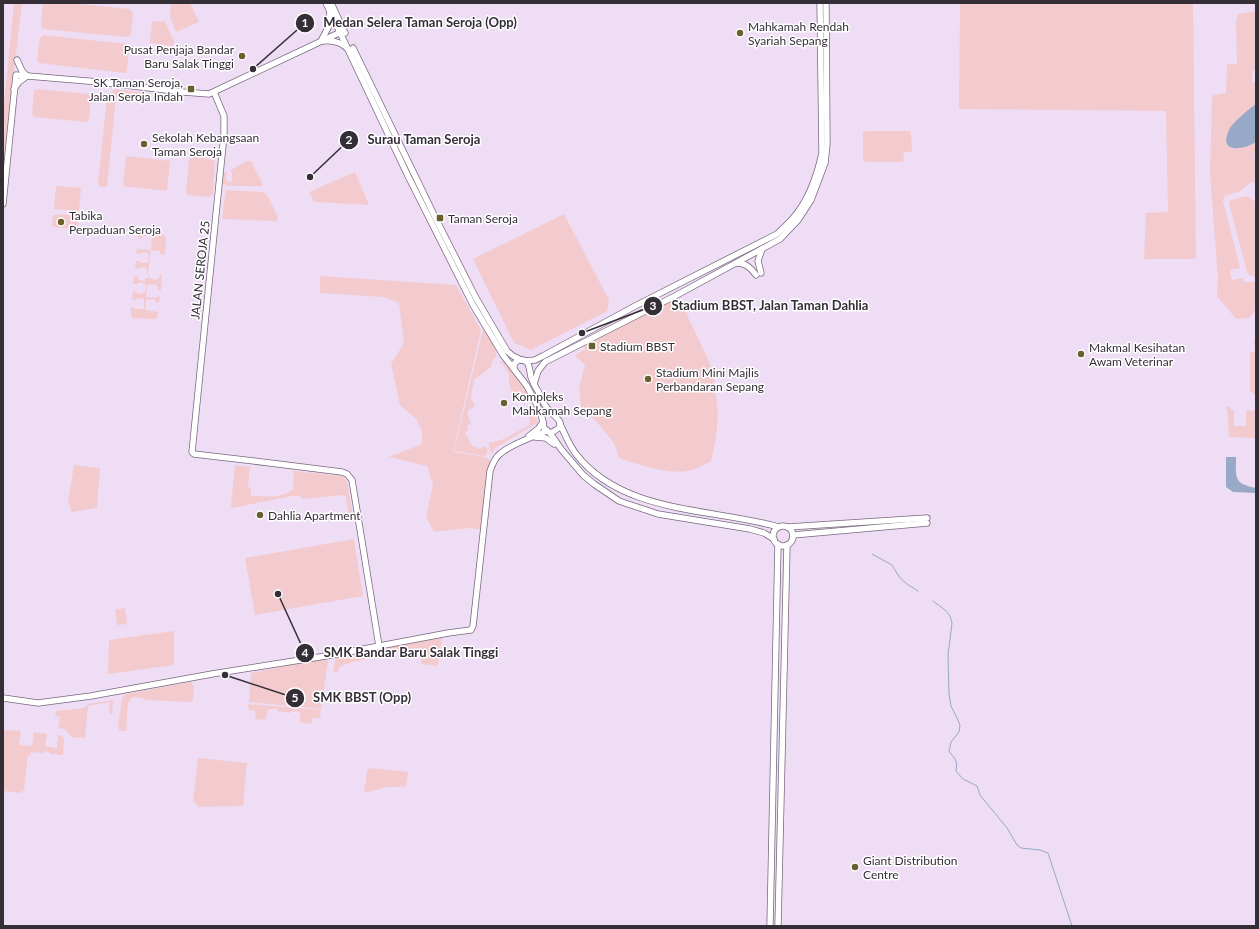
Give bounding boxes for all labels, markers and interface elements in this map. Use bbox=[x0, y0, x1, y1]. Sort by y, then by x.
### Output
callout: Medan Selera Taman Seroja (Opp) bbox=[295, 10, 525, 35]
text: Medan Selera Taman Seroja (Opp) bbox=[323, 14, 517, 30]
text: 1 bbox=[302, 15, 309, 30]
place label: Mahkamah Rendah Syariah Sepang bbox=[748, 19, 849, 48]
marker: Mahkamah Rendah Syariah Sepang bbox=[735, 28, 745, 38]
place label: Pusat Penjaja Bandar Baru Salak Tinggi bbox=[124, 42, 235, 71]
marker: Pusat Penjaja Bandar Baru Salak Tinggi bbox=[237, 51, 247, 61]
place label: SK Taman Seroja, Jalan Seroja Indah bbox=[89, 75, 183, 104]
marker: SK Taman Seroja, Jalan Seroja Indah bbox=[186, 84, 196, 94]
callout: Surau Taman Seroja bbox=[339, 127, 488, 152]
place label: Sekolah Kebangsaan Taman Seroja bbox=[152, 130, 259, 159]
text: Surau Taman Seroja bbox=[368, 131, 480, 147]
text: 2 bbox=[346, 132, 353, 147]
marker: Sekolah Kebangsaan Taman Seroja bbox=[139, 139, 149, 149]
place label: Tabika Perpaduan Seroja bbox=[69, 208, 161, 237]
place label: Taman Seroja bbox=[448, 211, 518, 226]
marker: Taman Seroja bbox=[435, 213, 445, 223]
marker: Tabika Perpaduan Seroja bbox=[56, 217, 66, 227]
street label: JALAN SEROJA 25 bbox=[187, 220, 213, 320]
callout: Stadium BBST, Jalan Taman Dahlia bbox=[643, 293, 877, 318]
text: Stadium BBST, Jalan Taman Dahlia bbox=[672, 297, 868, 313]
text: 3 bbox=[650, 298, 657, 313]
place label: Stadium BBST bbox=[600, 339, 675, 354]
place label: Makmal Kesihatan Awam Veterinar bbox=[1089, 340, 1185, 369]
marker: Stadium BBST bbox=[587, 341, 597, 351]
marker: Makmal Kesihatan Awam Veterinar bbox=[1076, 349, 1086, 359]
place label: Stadium Mini Majlis Perbandaran Sepang bbox=[656, 365, 764, 394]
marker: Stadium Mini Majlis Perbandaran Sepang bbox=[643, 374, 653, 384]
place label: Kompleks Mahkamah Sepang bbox=[512, 389, 612, 418]
marker: Kompleks Mahkamah Sepang bbox=[499, 398, 509, 408]
place label: Dahlia Apartment bbox=[268, 508, 361, 523]
marker: Dahlia Apartment bbox=[255, 510, 265, 520]
callout: SMK Bandar Baru Salak Tinggi bbox=[295, 640, 506, 665]
text: SMK Bandar Baru Salak Tinggi bbox=[324, 644, 498, 660]
text: 4 bbox=[302, 645, 309, 660]
callout: SMK BBST (Opp) bbox=[285, 685, 419, 710]
text: SMK BBST (Opp) bbox=[313, 689, 411, 705]
text: 5 bbox=[292, 690, 299, 705]
place label: Giant Distribution Centre bbox=[863, 853, 957, 882]
marker: Giant Distribution Centre bbox=[850, 862, 860, 872]

